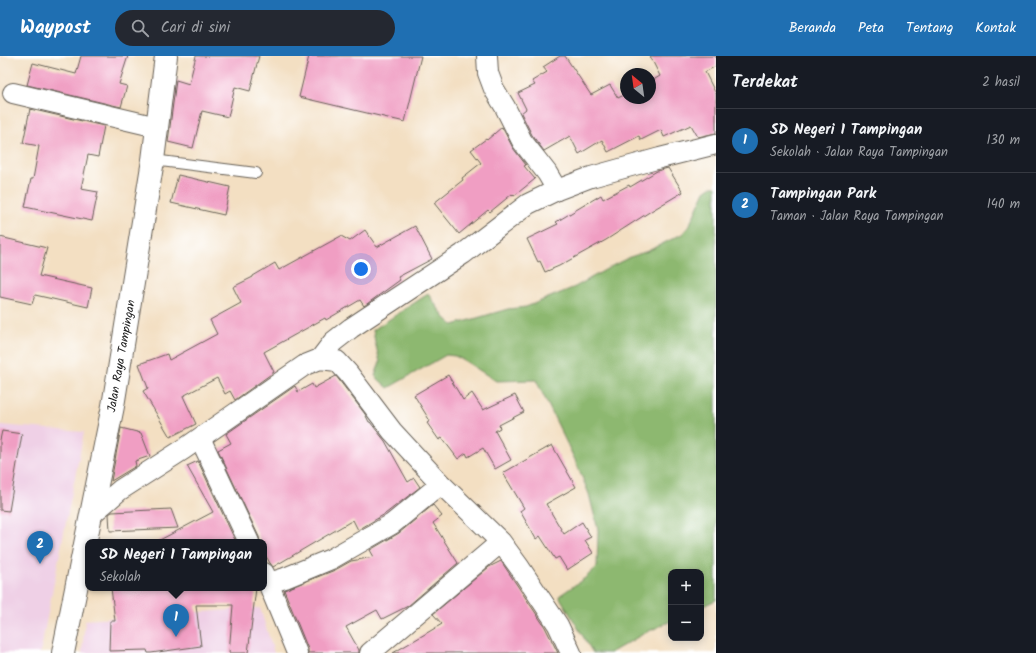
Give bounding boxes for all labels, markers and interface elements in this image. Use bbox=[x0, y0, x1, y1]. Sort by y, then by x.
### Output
search box bbox=[115, 10, 395, 46]
text: Waypost bbox=[20, 13, 91, 43]
text: Cari di sini bbox=[161, 16, 230, 40]
icon: search bbox=[129, 17, 151, 39]
text: Beranda bbox=[789, 17, 836, 39]
text: Peta bbox=[858, 17, 884, 39]
text: Tentang bbox=[906, 17, 953, 39]
text: Kontak bbox=[975, 17, 1016, 39]
north arrow bbox=[620, 68, 656, 104]
text: Terdekat bbox=[732, 69, 798, 96]
text: 2 hasil bbox=[982, 72, 1020, 93]
text: SD Negeri 1 Tampingan bbox=[770, 118, 922, 142]
text: 1 bbox=[743, 130, 747, 151]
text: 130 m bbox=[986, 130, 1020, 151]
text: Sekolah · Jalan Raya Tampingan bbox=[770, 142, 948, 163]
text: Tampingan Park bbox=[770, 182, 876, 206]
text: 2 bbox=[741, 194, 749, 215]
text: 140 m bbox=[987, 194, 1020, 215]
text: Taman · Jalan Raya Tampingan bbox=[770, 206, 943, 227]
your location bbox=[351, 259, 371, 279]
street label: Jalan Raya Tampingan bbox=[102, 298, 141, 414]
pin: 2 bbox=[27, 531, 53, 564]
popup bbox=[85, 539, 267, 591]
text: SD Negeri 1 Tampingan bbox=[100, 543, 252, 567]
text: Sekolah bbox=[100, 567, 141, 588]
map controls bbox=[668, 569, 704, 641]
button: + bbox=[668, 569, 704, 605]
pin: 1 bbox=[163, 604, 189, 637]
button: − bbox=[668, 605, 704, 641]

